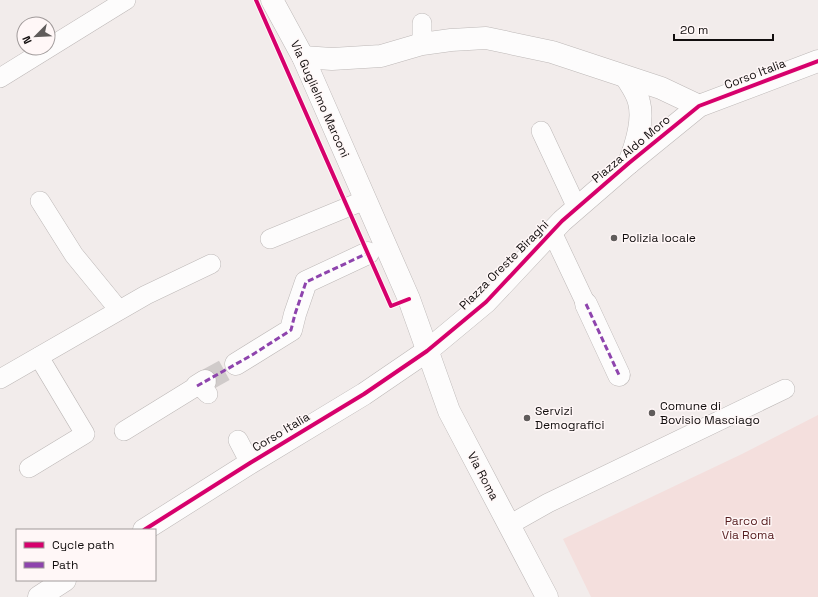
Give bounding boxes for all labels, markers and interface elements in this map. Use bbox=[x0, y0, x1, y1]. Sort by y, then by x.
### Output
north arrow bbox=[16, 16, 56, 56]
scale bar bbox=[674, 16, 773, 42]
text: 20 m bbox=[680, 22, 708, 38]
text: N bbox=[19, 34, 35, 46]
street label: Via Guglielmo Marconi bbox=[287, 38, 353, 160]
street label: Corso Italia bbox=[722, 55, 788, 93]
street label: Piazza Aldo Moro bbox=[588, 112, 674, 186]
street label: Piazza Oreste Biraghi bbox=[456, 217, 552, 313]
place label: Polizia locale bbox=[622, 230, 696, 246]
marker: Polizia locale bbox=[609, 233, 619, 243]
place label: Comune di Bovisio Masciago bbox=[660, 398, 760, 428]
place label: Servizi Demografici bbox=[535, 403, 604, 433]
street label: Corso Italia bbox=[249, 408, 313, 455]
marker: Comune di Bovisio Masciago bbox=[647, 408, 657, 418]
marker: Servizi Demografici bbox=[522, 413, 532, 423]
street label: Via Roma bbox=[464, 449, 502, 503]
park label: Parco di Via Roma bbox=[722, 513, 774, 543]
legend bbox=[16, 529, 156, 581]
text: Cycle path bbox=[52, 537, 114, 553]
text: Path bbox=[52, 557, 78, 573]

